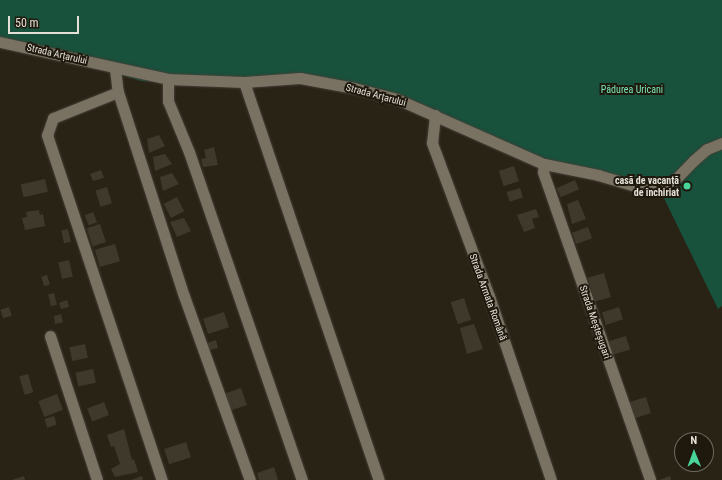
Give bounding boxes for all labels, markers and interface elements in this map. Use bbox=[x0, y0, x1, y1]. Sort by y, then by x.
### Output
scale bar bbox=[10, 8, 81, 34]
text: 50 m bbox=[15, 16, 39, 30]
street label: Strada Arțarului bbox=[26, 41, 88, 67]
street label: Strada Arțarului bbox=[345, 81, 407, 109]
park label: Pădurea Uricani bbox=[601, 84, 663, 96]
place label: casă de vacanță de închiriat bbox=[615, 174, 679, 198]
marker: casă de vacanță de închiriat bbox=[682, 181, 692, 191]
street label: Strada Armata Română bbox=[467, 252, 509, 342]
street label: Strada Meșteșugari bbox=[577, 284, 613, 360]
north arrow bbox=[674, 432, 714, 472]
text: N bbox=[690, 434, 697, 447]

